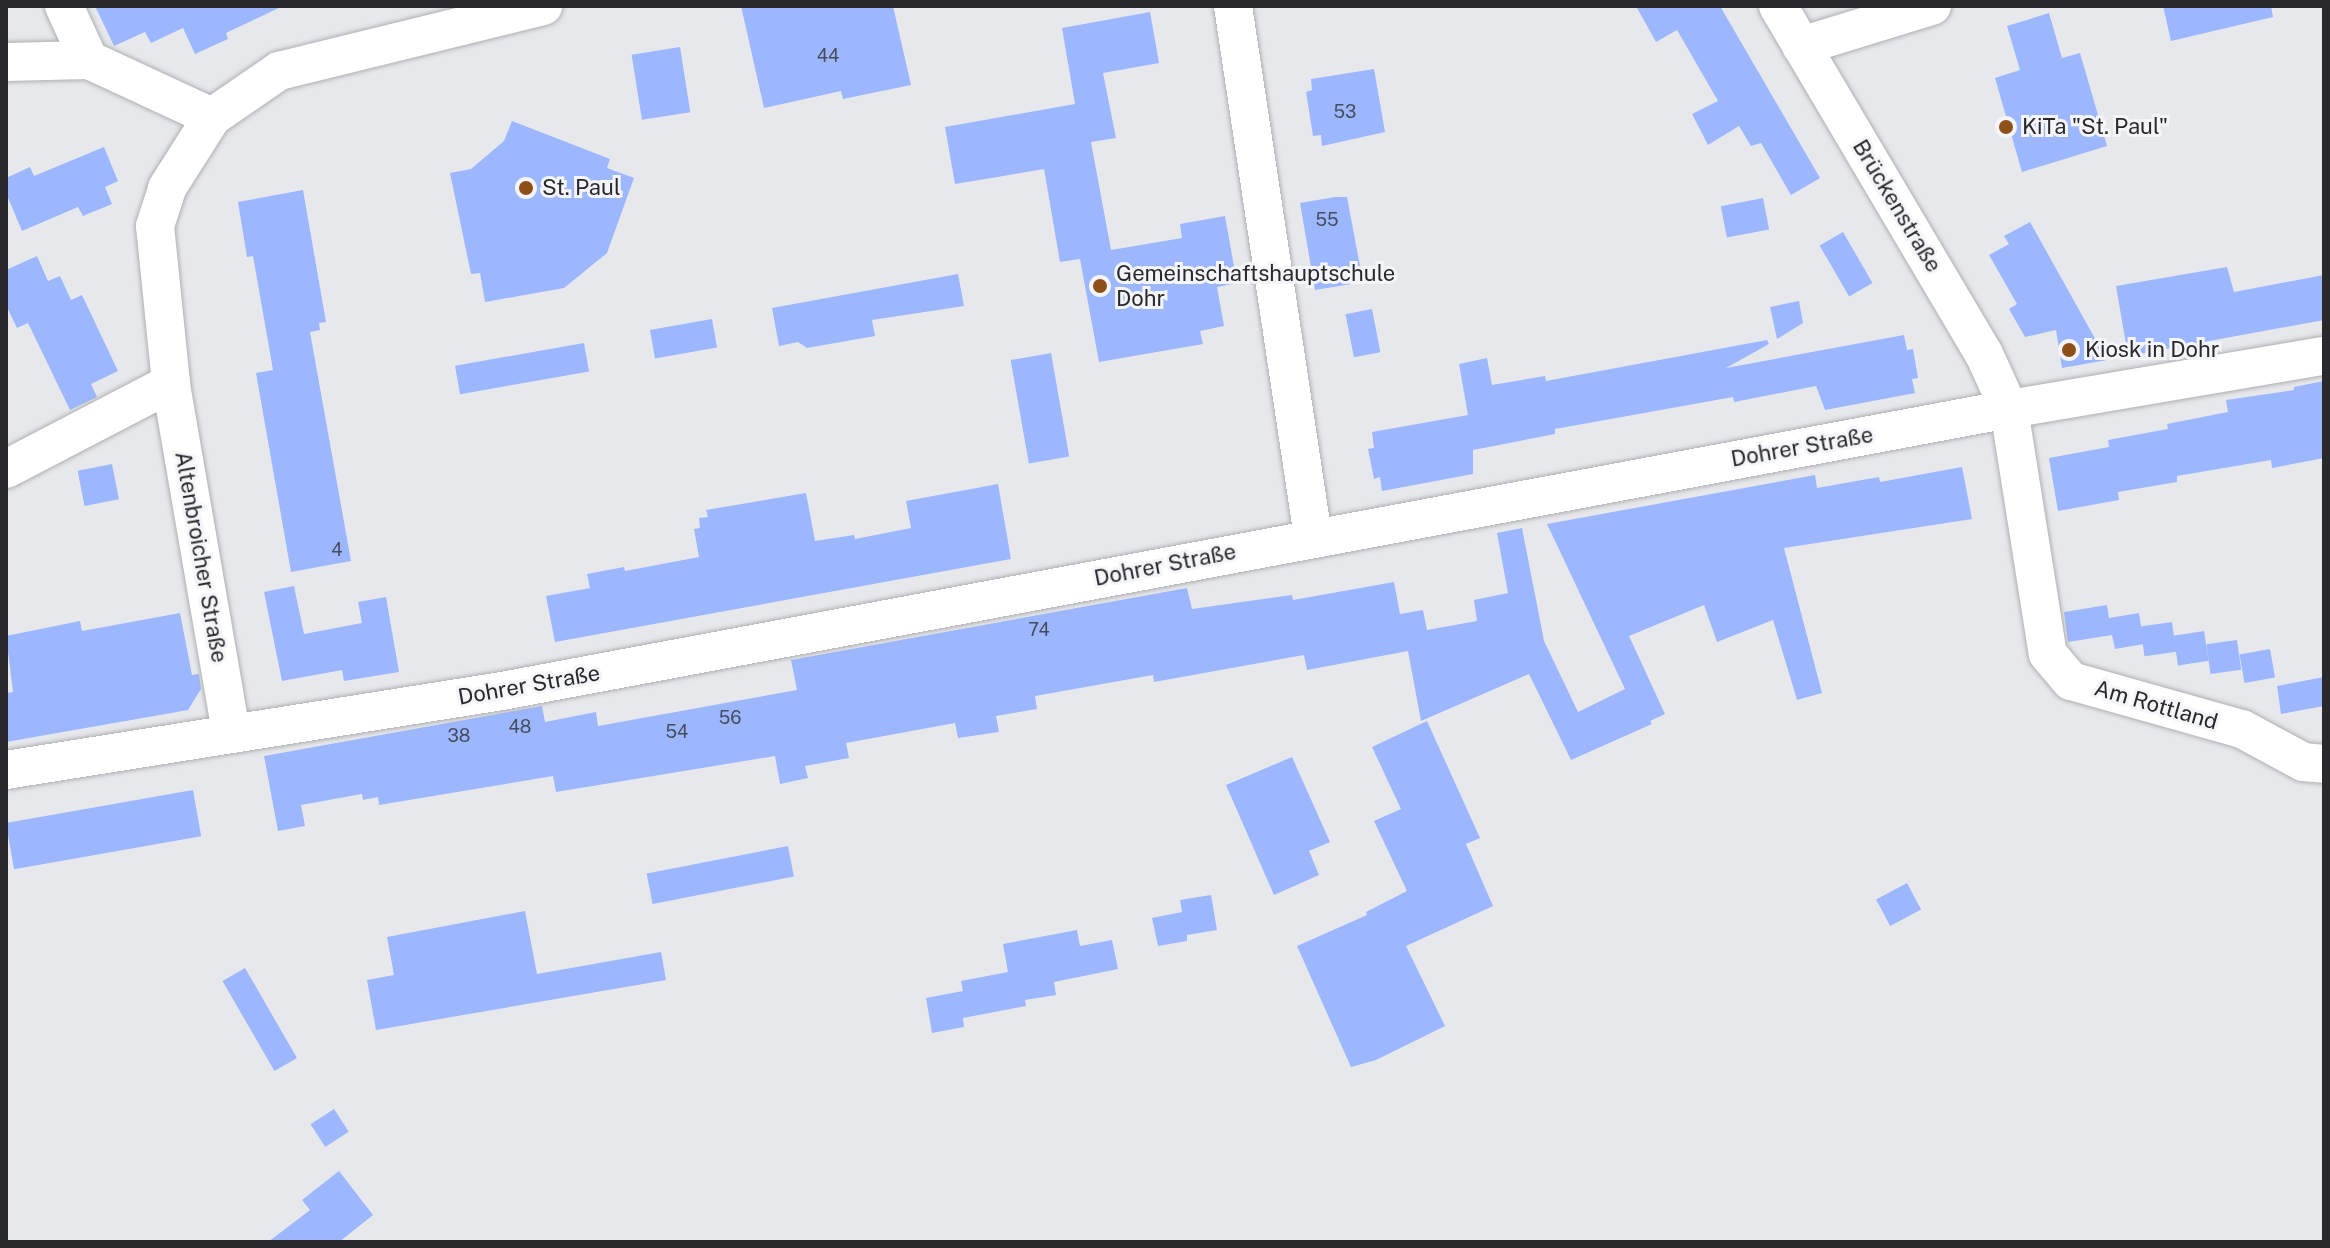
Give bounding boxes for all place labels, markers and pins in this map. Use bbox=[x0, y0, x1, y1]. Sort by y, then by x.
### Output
place label: KiTa "St. Paul" bbox=[2022, 114, 2168, 140]
marker: KiTa "St. Paul" bbox=[1997, 118, 2015, 136]
place label: St. Paul bbox=[542, 175, 621, 201]
marker: St. Paul bbox=[517, 179, 535, 197]
place label: Gemeinschaftshauptschule Dohr bbox=[1116, 260, 1395, 312]
marker: Gemeinschaftshauptschule Dohr bbox=[1091, 277, 1109, 295]
place label: Kiosk in Dohr bbox=[2085, 337, 2219, 363]
marker: Kiosk in Dohr bbox=[2060, 341, 2078, 359]

